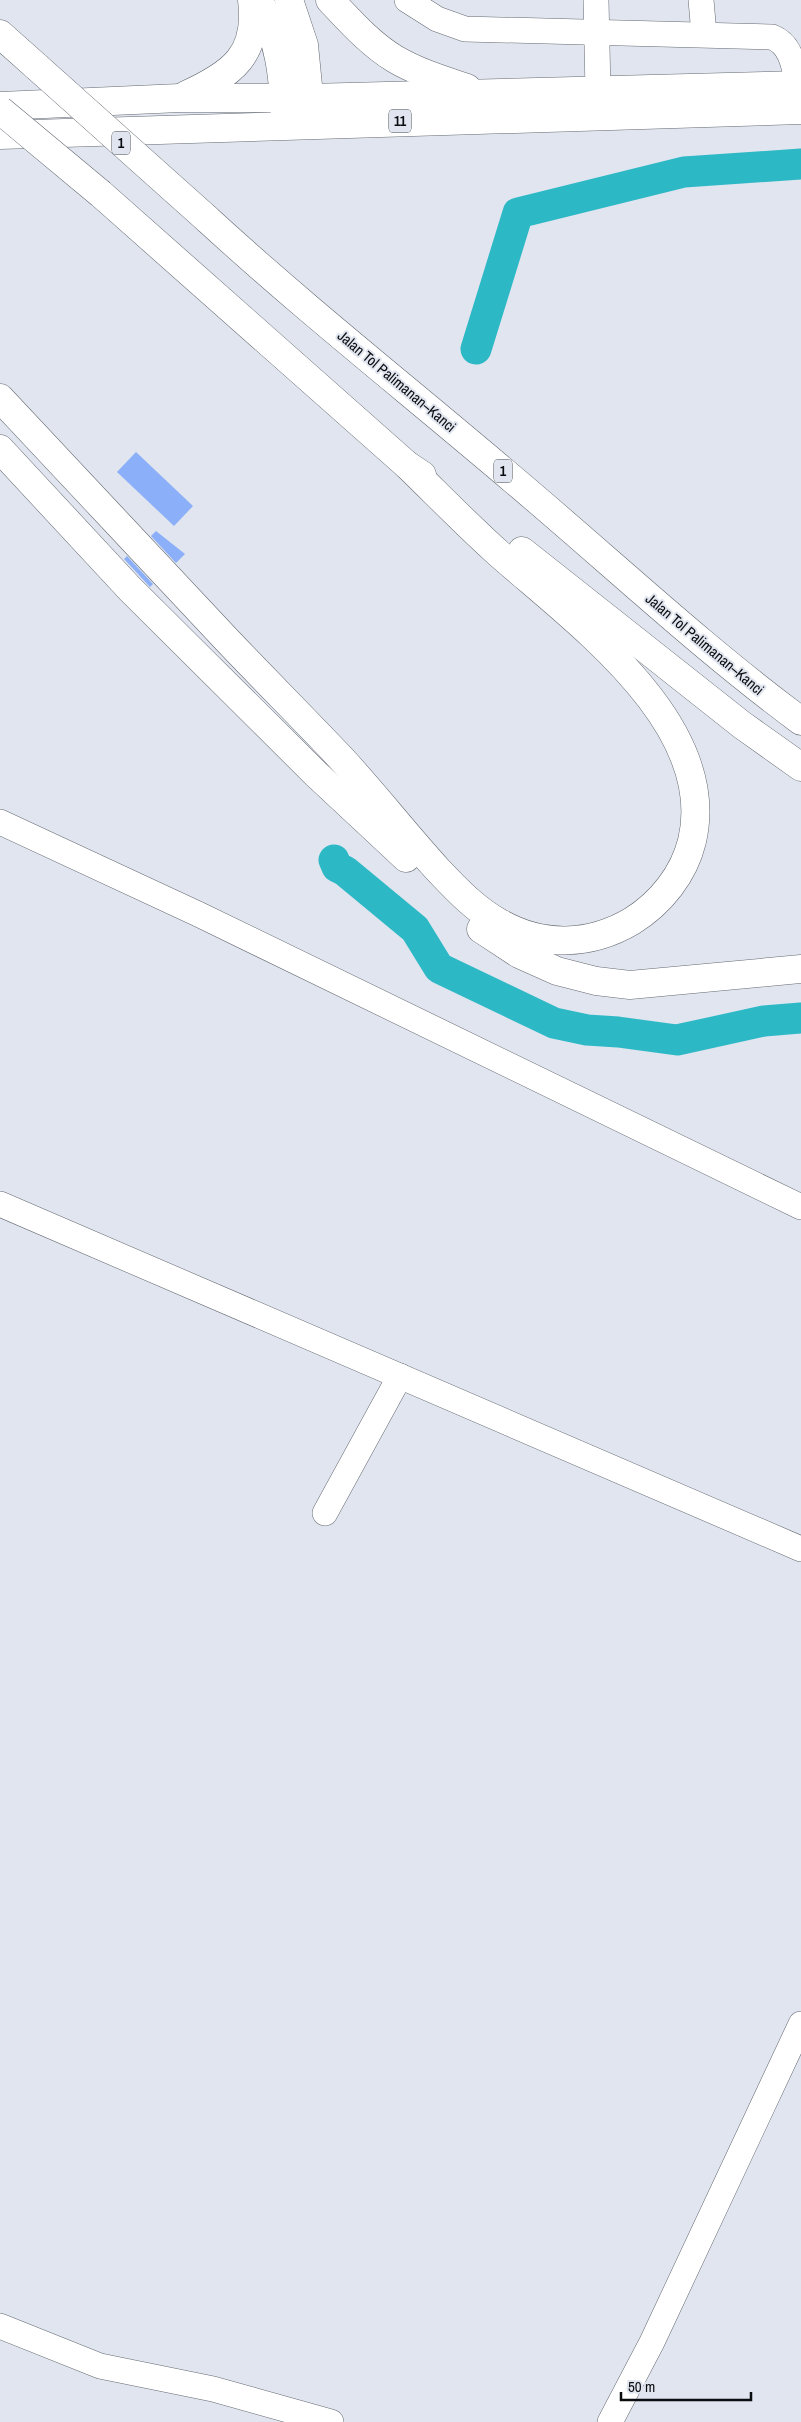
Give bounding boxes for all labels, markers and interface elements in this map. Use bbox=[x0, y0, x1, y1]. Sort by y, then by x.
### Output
road number: 11 bbox=[389, 110, 411, 132]
road number: 1 bbox=[112, 132, 130, 154]
street label: Jalan Tol Palimanan–Kanci bbox=[333, 325, 461, 437]
road number: 1 bbox=[494, 460, 512, 482]
street label: Jalan Tol Palimanan–Kanci bbox=[641, 588, 769, 700]
scale bar bbox=[621, 2370, 751, 2402]
text: 50 m bbox=[628, 2376, 655, 2397]

